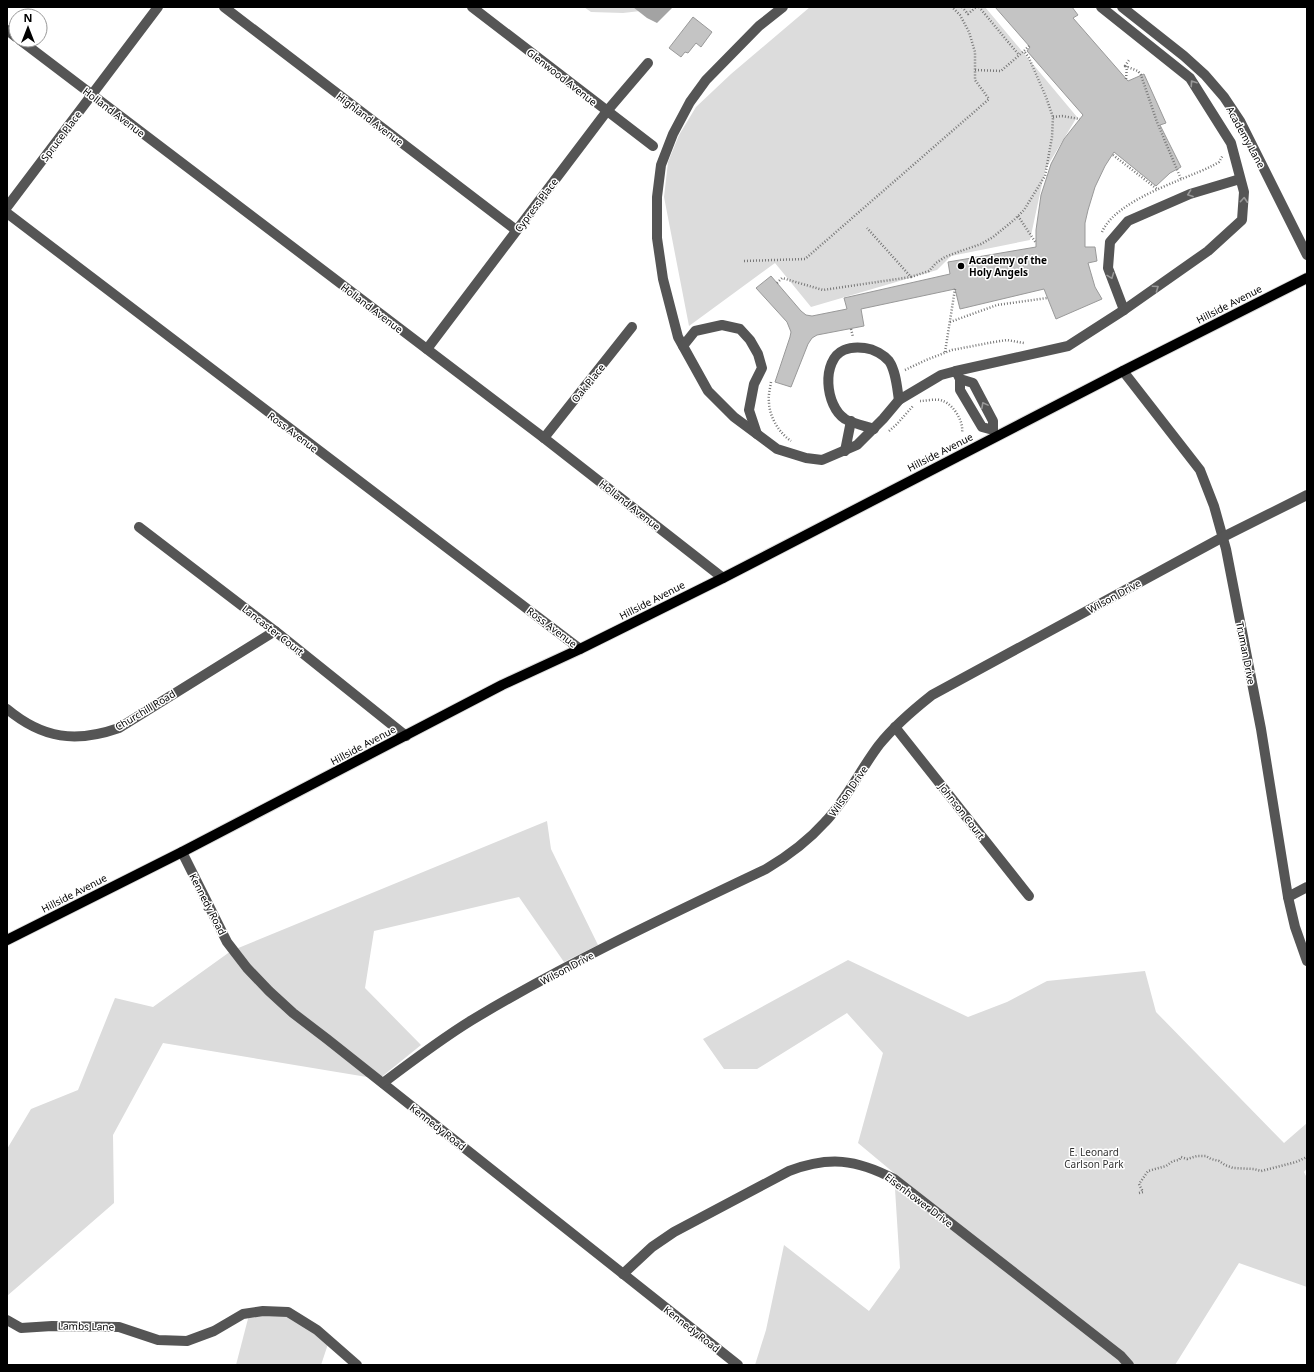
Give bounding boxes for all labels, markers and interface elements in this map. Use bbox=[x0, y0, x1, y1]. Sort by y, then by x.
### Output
north arrow bbox=[8, 8, 48, 48]
text: N bbox=[24, 10, 32, 25]
street label: Glenwood Avenue bbox=[524, 45, 600, 109]
one-way arrow bbox=[1191, 80, 1198, 87]
street label: Holland Avenue bbox=[80, 84, 148, 140]
street label: Highland Avenue bbox=[334, 89, 407, 149]
street label: Academy Lane bbox=[1223, 104, 1269, 171]
street label: Spruce Place bbox=[37, 108, 85, 164]
street label: Cypress Place bbox=[511, 175, 561, 235]
one-way arrow bbox=[1186, 190, 1193, 198]
one-way arrow bbox=[1239, 197, 1248, 203]
place label: Academy of the Holy Angels bbox=[969, 253, 1047, 279]
marker: Academy of the Holy Angels bbox=[956, 261, 966, 271]
one-way arrow bbox=[1106, 273, 1114, 280]
street label: Holland Avenue bbox=[338, 280, 406, 336]
street label: Hillside Avenue bbox=[1194, 281, 1265, 327]
one-way arrow bbox=[1152, 285, 1159, 293]
street label: Oak Place bbox=[568, 360, 608, 405]
one-way arrow bbox=[981, 401, 989, 409]
street label: Ross Avenue bbox=[265, 408, 321, 456]
street label: Hillside Avenue bbox=[905, 429, 976, 475]
street label: Holland Avenue bbox=[596, 477, 664, 534]
street label: Wilson Drive bbox=[1085, 575, 1143, 616]
street label: Hillside Avenue bbox=[617, 577, 688, 623]
street label: Lancaster Court bbox=[239, 602, 307, 659]
street label: Ross Avenue bbox=[524, 603, 580, 651]
street label: Truman Drive bbox=[1233, 620, 1259, 686]
street label: Churchill Road bbox=[112, 686, 178, 734]
street label: Hillside Avenue bbox=[328, 722, 398, 768]
street label: Wilson Drive bbox=[825, 763, 871, 819]
street label: Johnson Court bbox=[935, 779, 988, 842]
street label: Hillside Avenue bbox=[39, 870, 110, 916]
street label: Kennedy Road bbox=[186, 871, 230, 937]
street label: Wilson Drive bbox=[538, 948, 597, 988]
street label: Kennedy Road bbox=[407, 1101, 469, 1153]
park label: E. Leonard Carlson Park bbox=[1064, 1145, 1124, 1171]
street label: Eisenhower Drive bbox=[882, 1170, 956, 1230]
street label: Kennedy Road bbox=[661, 1303, 723, 1355]
street label: Lambs Lane bbox=[58, 1319, 115, 1333]

